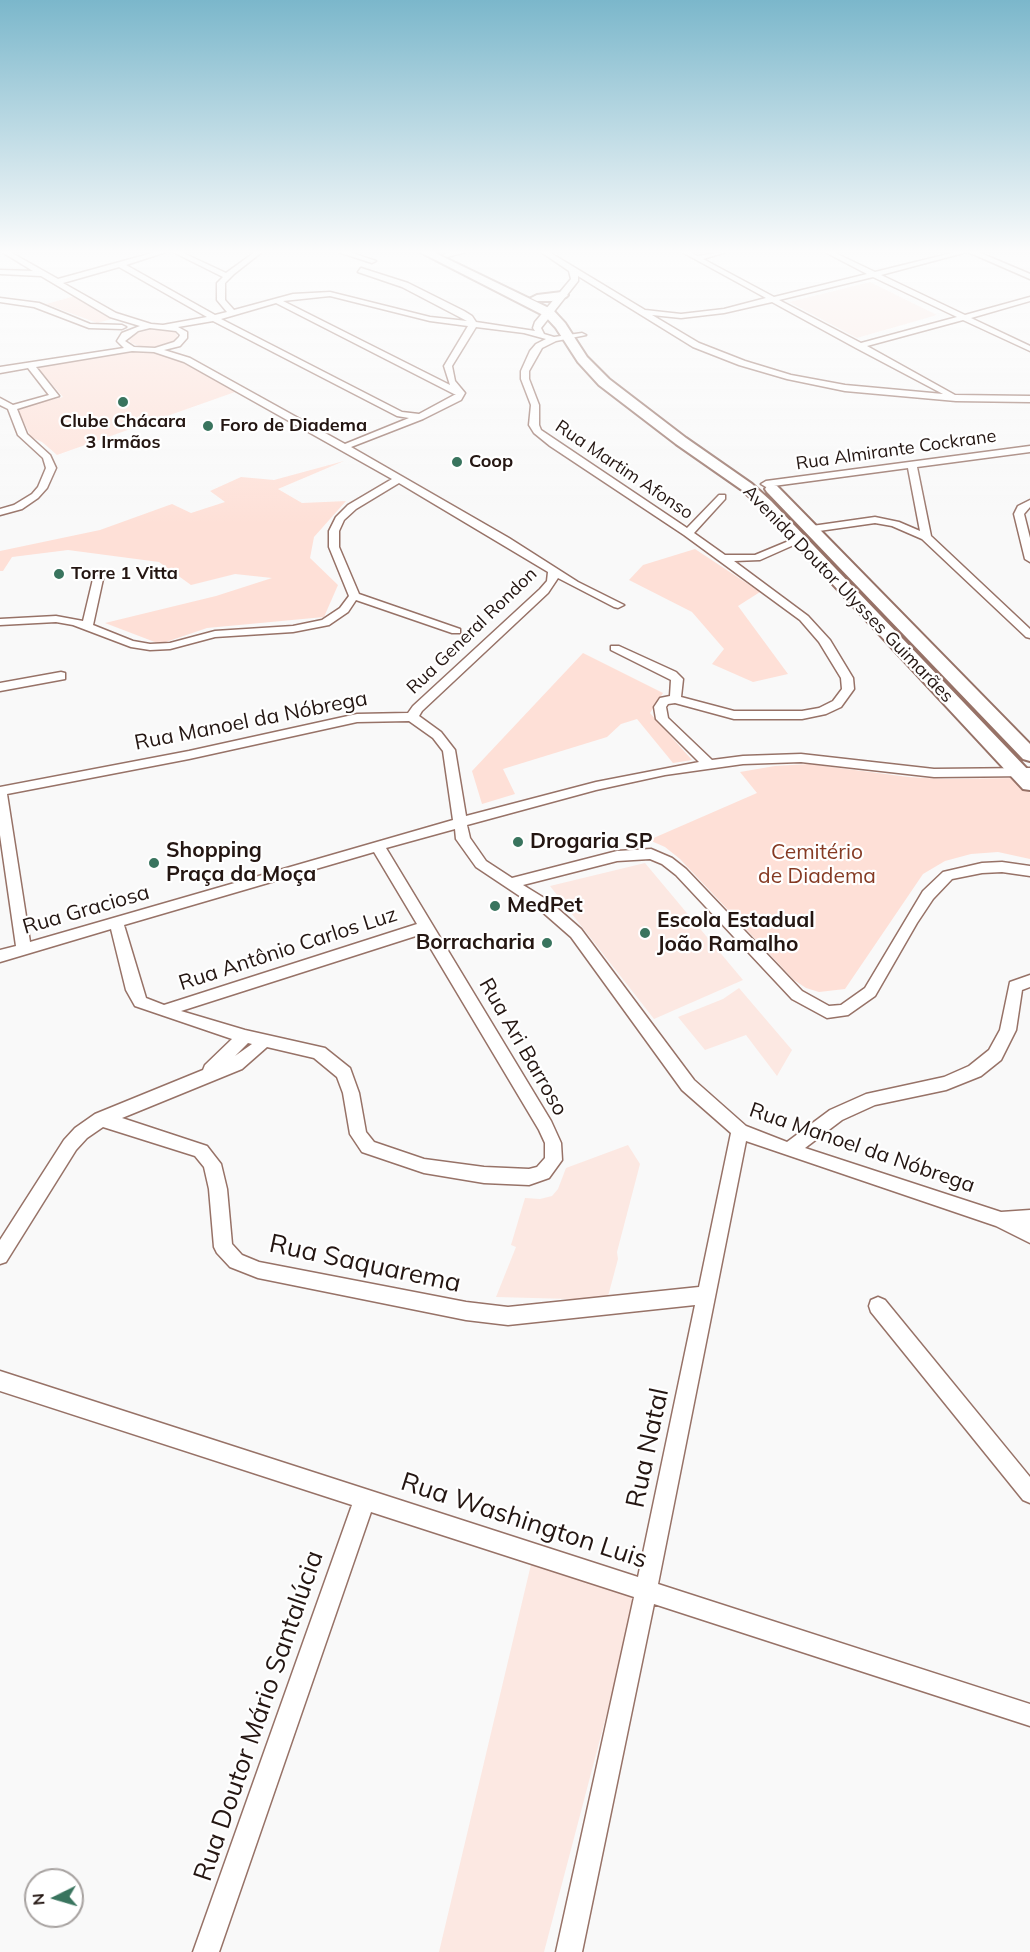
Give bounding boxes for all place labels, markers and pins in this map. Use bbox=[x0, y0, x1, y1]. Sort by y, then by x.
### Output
marker: Clube Chácara 3 Irmãos bbox=[116, 395, 130, 409]
place label: Clube Chácara 3 Irmãos bbox=[60, 411, 186, 454]
place label: Foro de Diadema bbox=[220, 415, 367, 437]
marker: Foro de Diadema bbox=[201, 419, 215, 433]
place label: Coop bbox=[469, 451, 513, 473]
marker: Coop bbox=[450, 455, 464, 469]
place label: Torre 1 Vitta bbox=[71, 563, 178, 585]
marker: Torre 1 Vitta bbox=[52, 567, 66, 581]
place label: Drogaria SP bbox=[530, 829, 653, 855]
marker: Drogaria SP bbox=[511, 835, 525, 849]
place label: Shopping Praça da Moça bbox=[166, 838, 316, 888]
marker: Shopping Praça da Moça bbox=[147, 856, 161, 870]
place label: MedPet bbox=[507, 893, 583, 919]
marker: MedPet bbox=[488, 899, 502, 913]
place label: Escola Estadual João Ramalho bbox=[657, 908, 815, 958]
marker: Escola Estadual João Ramalho bbox=[638, 926, 652, 940]
place label: Borracharia bbox=[416, 930, 535, 956]
marker: Borracharia bbox=[540, 936, 554, 950]

